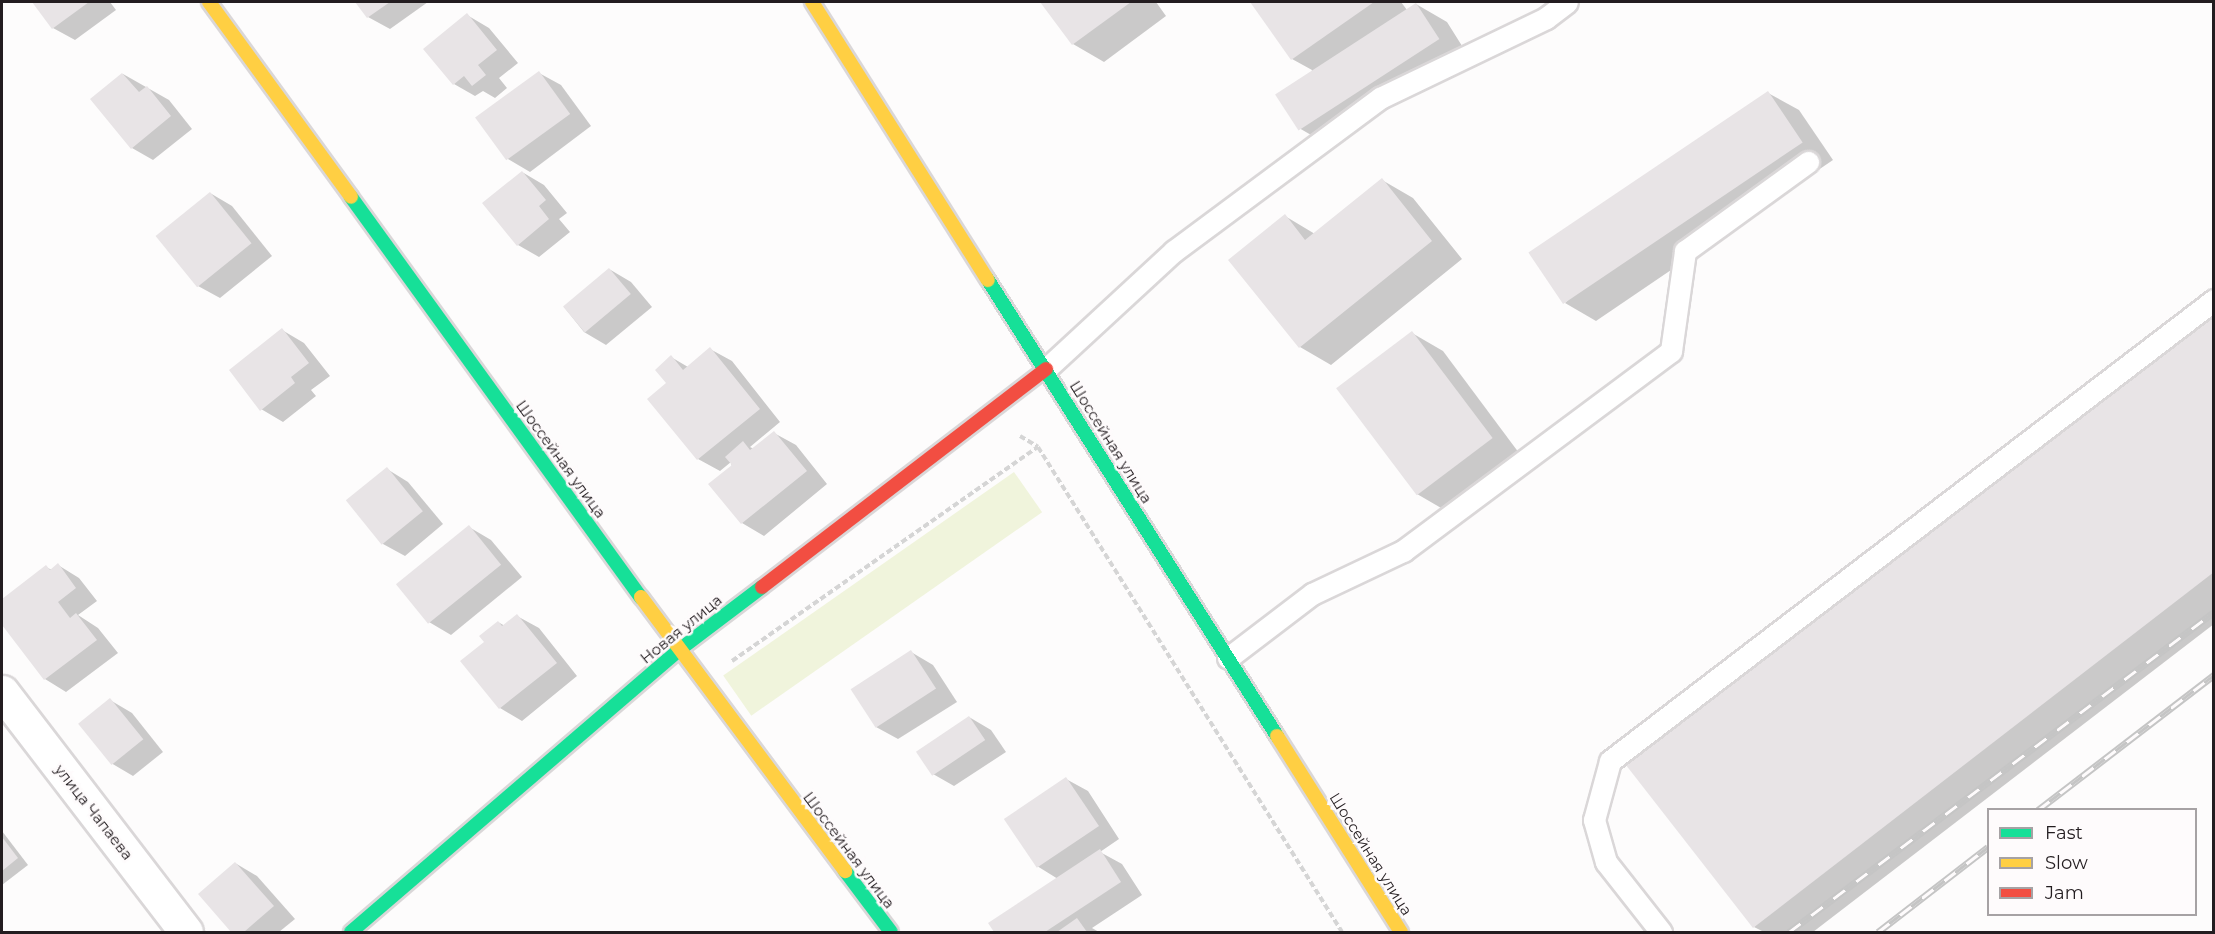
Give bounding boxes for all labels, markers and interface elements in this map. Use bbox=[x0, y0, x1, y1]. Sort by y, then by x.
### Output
street label: Шоссейная улица bbox=[1066, 377, 1156, 507]
street label: Шоссейная улица bbox=[512, 397, 610, 521]
street label: Новая улица bbox=[637, 591, 725, 667]
street label: улица Чапаева bbox=[51, 761, 137, 863]
street label: Шоссейная улица bbox=[799, 788, 899, 912]
street label: Шоссейная улица bbox=[1326, 789, 1416, 919]
legend bbox=[1987, 808, 2197, 916]
text: Fast bbox=[2045, 822, 2083, 844]
text: Slow bbox=[2045, 852, 2088, 874]
text: Jam bbox=[2045, 882, 2084, 904]

